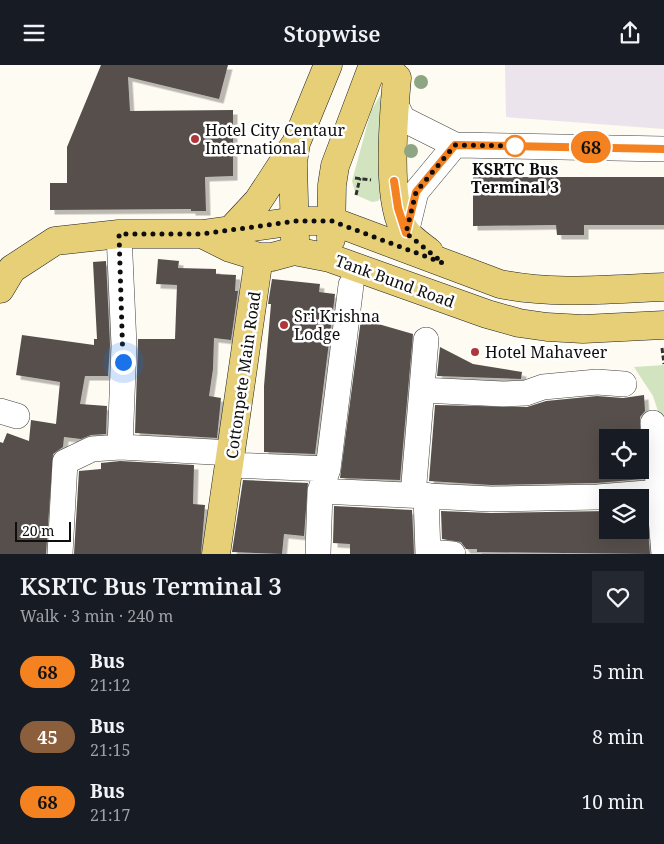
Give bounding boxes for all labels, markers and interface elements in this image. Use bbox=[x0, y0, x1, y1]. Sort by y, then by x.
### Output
text: Stopwise bbox=[284, 18, 381, 48]
icon: menu bbox=[20, 19, 48, 47]
icon: share bbox=[616, 19, 644, 47]
place label: Hotel City Centaur International bbox=[205, 119, 346, 159]
line badge: 68 bbox=[568, 131, 614, 163]
marker: Hotel City Centaur International bbox=[189, 133, 201, 145]
marker: KSRTC Bus Terminal 3 bbox=[504, 135, 526, 157]
text: 68 bbox=[581, 135, 601, 159]
place label: KSRTC Bus Terminal 3 bbox=[471, 158, 559, 198]
street label: Tank Bund Road bbox=[332, 249, 458, 313]
street label: Cottonpete Main Road bbox=[220, 290, 266, 460]
place label: Sri Krishna Lodge bbox=[294, 305, 380, 345]
marker: Sri Krishna Lodge bbox=[278, 319, 290, 331]
place label: Hotel Mahaveer bbox=[485, 341, 608, 363]
marker: Hotel Mahaveer bbox=[469, 346, 481, 358]
your location bbox=[111, 350, 136, 375]
map controls bbox=[599, 429, 649, 539]
button: locate bbox=[599, 429, 649, 479]
button: layers bbox=[599, 489, 649, 539]
scale bar bbox=[15, 519, 71, 542]
text: 20 m bbox=[22, 521, 55, 540]
text: KSRTC Bus Terminal 3 bbox=[20, 569, 282, 602]
button: heart bbox=[592, 571, 644, 623]
text: Walk · 3 min · 240 m bbox=[20, 605, 173, 627]
text: Bus bbox=[90, 648, 125, 674]
text: 5 min bbox=[592, 659, 644, 685]
text: 68 bbox=[37, 660, 58, 684]
text: 21:12 bbox=[90, 674, 130, 696]
text: Bus bbox=[90, 713, 125, 739]
text: 8 min bbox=[592, 724, 644, 750]
text: 45 bbox=[37, 725, 58, 749]
text: 21:15 bbox=[90, 739, 130, 761]
text: Bus bbox=[90, 778, 125, 804]
text: 10 min bbox=[582, 789, 644, 815]
text: 68 bbox=[37, 790, 58, 814]
text: 21:17 bbox=[90, 804, 130, 826]

